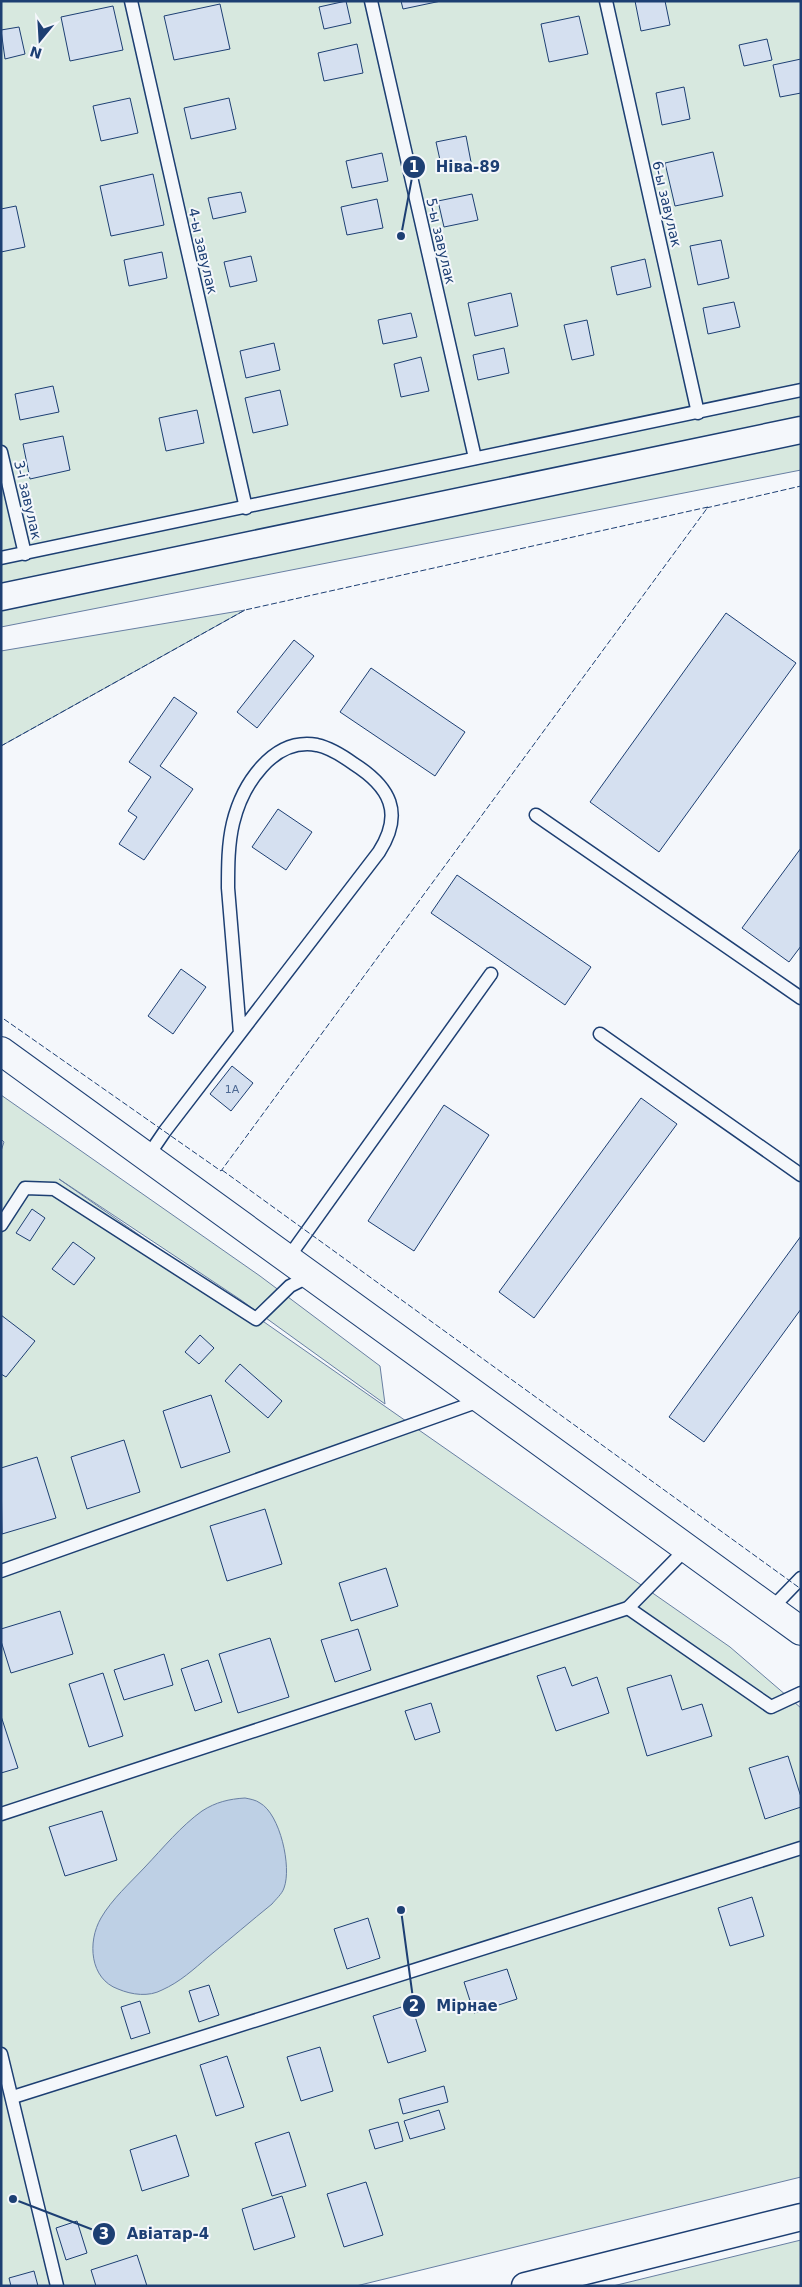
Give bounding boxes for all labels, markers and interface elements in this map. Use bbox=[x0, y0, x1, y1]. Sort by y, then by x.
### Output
north arrow bbox=[15, 15, 65, 65]
text: N bbox=[28, 43, 44, 62]
callout: Ніва-89 bbox=[401, 152, 510, 182]
text: 1 bbox=[409, 158, 419, 176]
text: Ніва-89 bbox=[436, 158, 500, 176]
street label: 6-ы завулак bbox=[649, 159, 685, 249]
street label: 5-ы завулак bbox=[423, 196, 459, 286]
street label: 4-ы завулак bbox=[185, 206, 221, 296]
street label: 3-і завулак bbox=[11, 459, 45, 541]
house number: 1А bbox=[225, 1083, 240, 1096]
callout: Мірнае bbox=[401, 1991, 507, 2021]
text: 2 bbox=[409, 1997, 419, 2015]
text: Мірнае bbox=[436, 1997, 498, 2015]
callout: Авіатар-4 bbox=[91, 2219, 219, 2249]
text: 3 bbox=[99, 2225, 109, 2243]
text: Авіатар-4 bbox=[127, 2225, 209, 2243]

